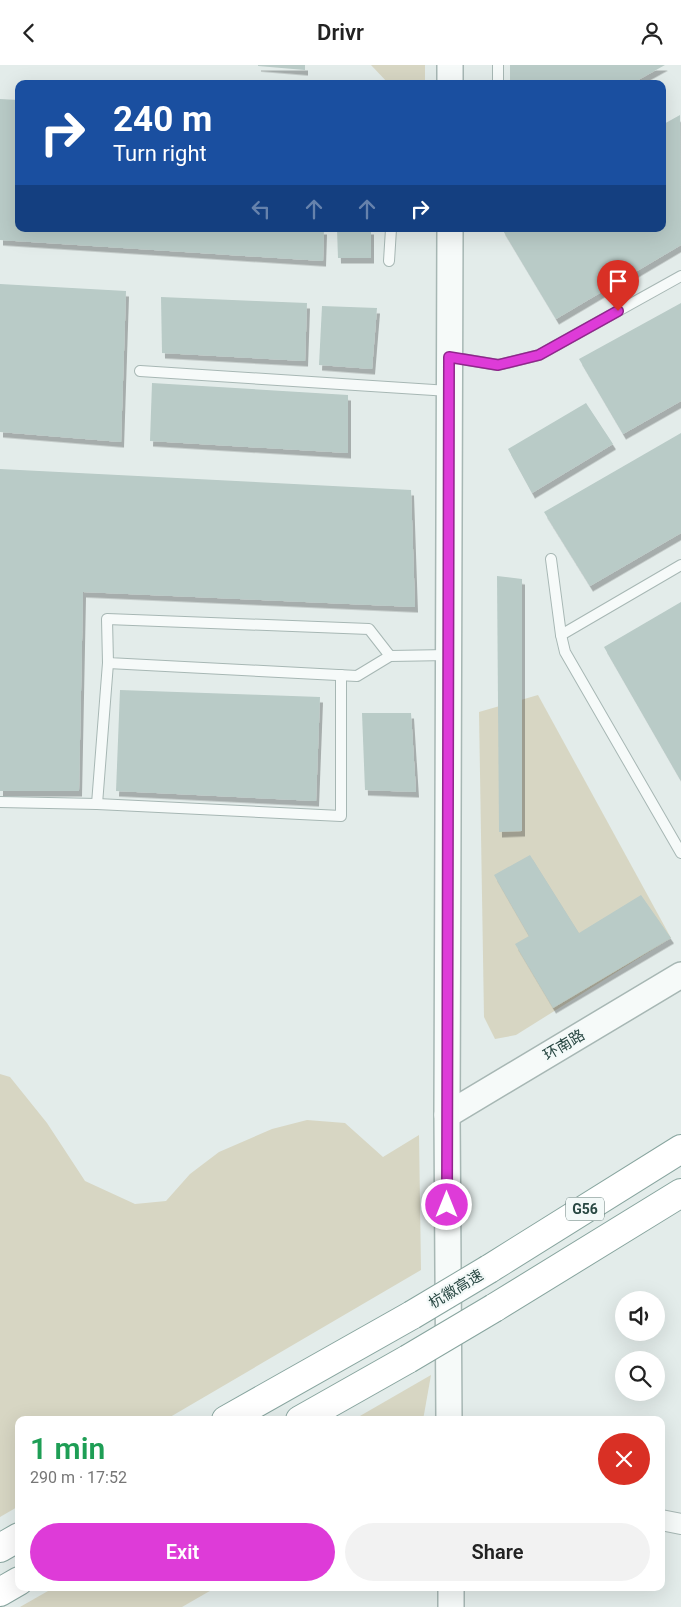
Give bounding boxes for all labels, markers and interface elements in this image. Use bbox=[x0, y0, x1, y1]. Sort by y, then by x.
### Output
icon: back bbox=[15, 19, 43, 47]
icon: person bbox=[638, 19, 666, 47]
text: Drivr bbox=[317, 20, 364, 45]
text: 240 m bbox=[113, 99, 212, 140]
icon: right bbox=[30, 100, 95, 165]
text: Turn right bbox=[113, 141, 207, 166]
icon: left bbox=[247, 195, 275, 223]
icon: ahead bbox=[300, 195, 328, 223]
icon: ahead bbox=[353, 195, 381, 223]
icon: right bbox=[406, 195, 434, 223]
pin bbox=[597, 260, 639, 311]
icon: arrive bbox=[604, 267, 632, 295]
street label: 环南路 bbox=[540, 1026, 588, 1064]
position arrow bbox=[420, 1178, 472, 1230]
road number: G56 bbox=[566, 1197, 604, 1221]
street label: 杭徽高速 bbox=[426, 1266, 486, 1312]
map controls bbox=[615, 1291, 665, 1401]
button: sound bbox=[615, 1291, 665, 1341]
button: search bbox=[615, 1351, 665, 1401]
text: 1 min bbox=[30, 1431, 105, 1466]
button: close bbox=[598, 1433, 650, 1485]
text: 290 m · 17:52 bbox=[30, 1468, 127, 1487]
button: Exit bbox=[30, 1523, 335, 1581]
button: Share bbox=[345, 1523, 650, 1581]

